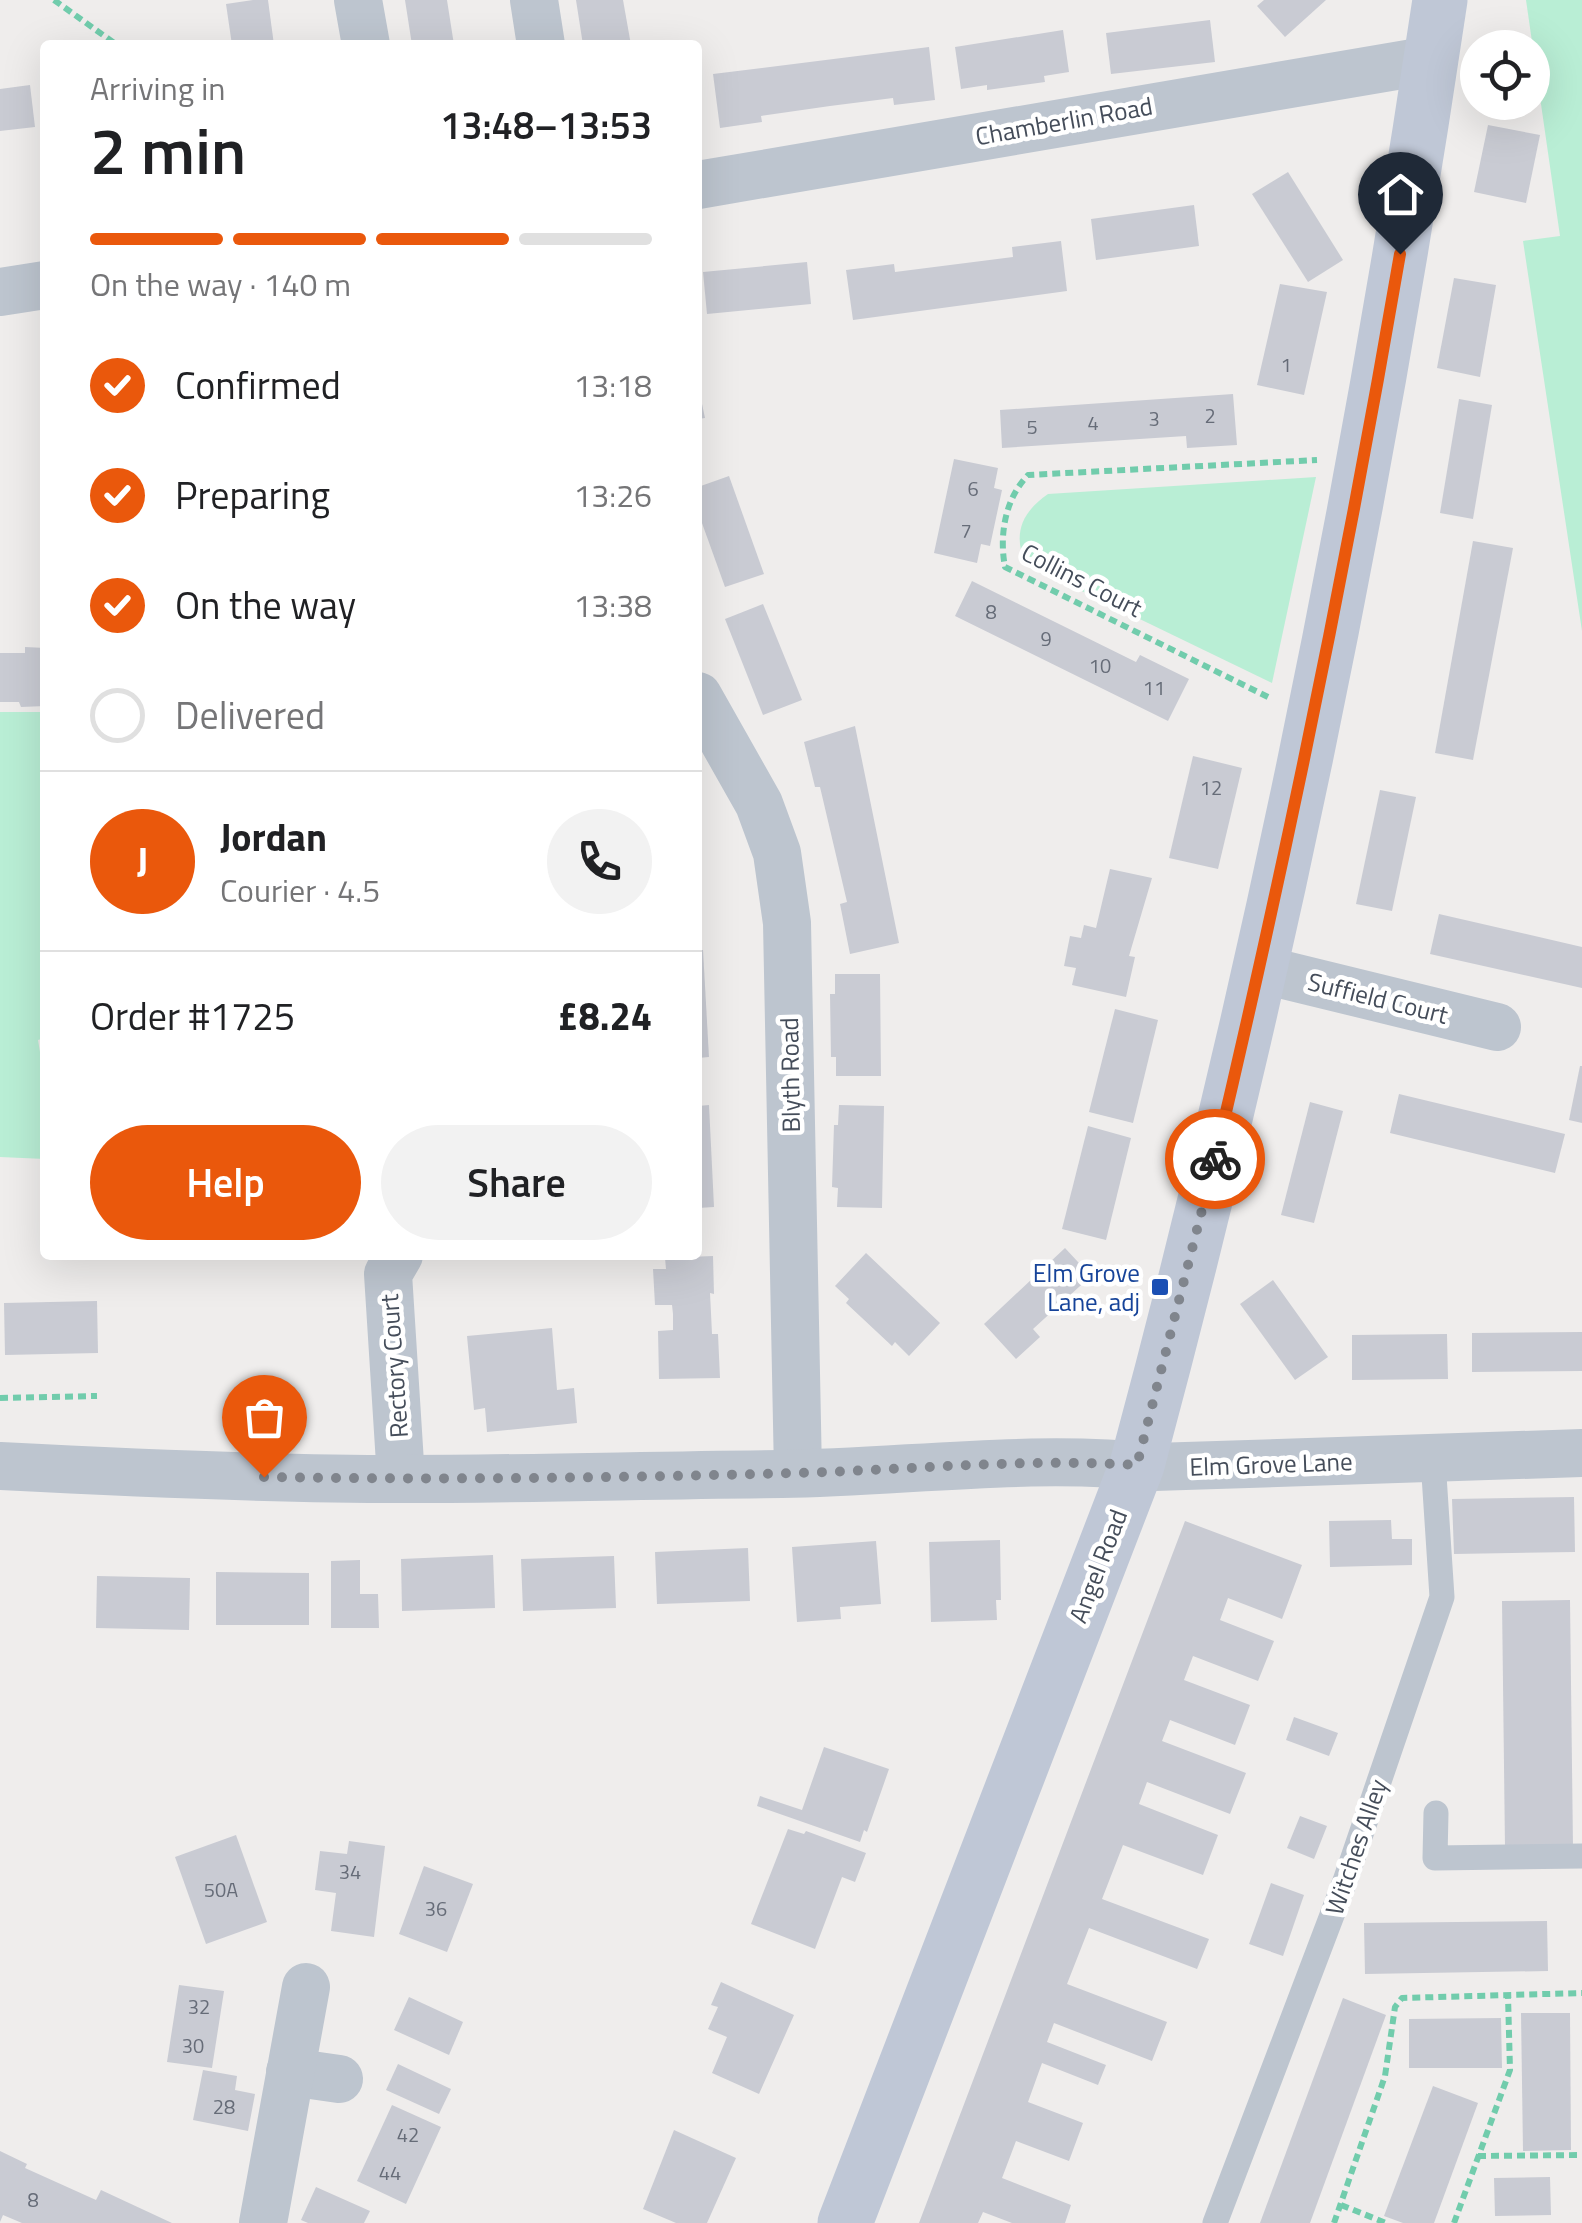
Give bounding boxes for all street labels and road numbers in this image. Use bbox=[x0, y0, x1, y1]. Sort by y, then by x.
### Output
street label: Chamberlin Road bbox=[972, 87, 1156, 155]
street label: Collins Court bbox=[1015, 533, 1149, 627]
street label: Suffield Court bbox=[1304, 962, 1452, 1034]
street label: Blyth Road bbox=[770, 1017, 810, 1133]
street label: Rectory Court bbox=[370, 1293, 418, 1439]
street label: Elm Grove Lane bbox=[1189, 1442, 1353, 1486]
street label: Angel Road bbox=[1059, 1504, 1137, 1628]
street label: Witches Alley bbox=[1315, 1774, 1397, 1920]

